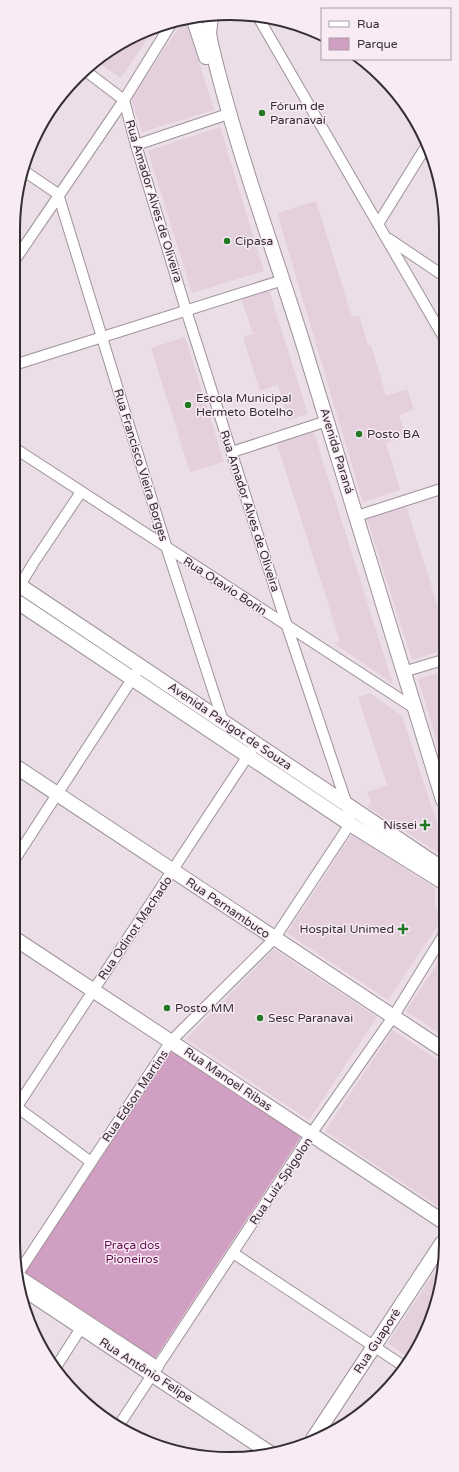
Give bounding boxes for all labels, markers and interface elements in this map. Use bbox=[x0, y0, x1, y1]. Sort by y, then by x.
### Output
legend bbox=[321, 8, 451, 60]
text: Rua bbox=[357, 17, 380, 31]
text: Parque bbox=[357, 37, 398, 51]
place label: Fórum de Paranavaí bbox=[270, 99, 326, 127]
marker: Fórum de Paranavaí bbox=[257, 108, 267, 118]
street label: Rua Amador Alves de Oliveira bbox=[123, 118, 185, 284]
place label: Cipasa bbox=[235, 234, 273, 248]
marker: Cipasa bbox=[222, 236, 232, 246]
street label: Rua Francisco Vieira Borges bbox=[111, 387, 171, 543]
place label: Escola Municipal Hermeto Botelho bbox=[196, 391, 293, 419]
marker: Escola Municipal Hermeto Botelho bbox=[183, 400, 193, 410]
street label: Avenida Paraná bbox=[317, 406, 357, 496]
place label: Posto BA bbox=[367, 427, 420, 441]
street label: Rua Amador Alves de Oliveira bbox=[217, 428, 283, 594]
marker: Posto BA bbox=[354, 429, 364, 439]
street label: Rua Otavio Borin bbox=[181, 554, 269, 618]
street label: Avenida Parigot de Souza bbox=[166, 679, 294, 773]
place label: Nissei bbox=[383, 818, 417, 832]
marker: Nissei bbox=[420, 820, 430, 830]
street label: Rua Odinot Machado bbox=[95, 874, 175, 982]
street label: Rua Pernambuco bbox=[183, 875, 273, 941]
place label: Hospital Unimed bbox=[299, 922, 394, 936]
marker: Hospital Unimed bbox=[397, 923, 409, 935]
place label: Posto MM bbox=[175, 1001, 234, 1015]
marker: Posto MM bbox=[162, 1003, 172, 1013]
place label: Sesc Paranavai bbox=[268, 1011, 353, 1025]
marker: Sesc Paranavai bbox=[255, 1013, 265, 1023]
street label: Rua Manoel Ribas bbox=[181, 1044, 275, 1114]
street label: Rua Edson Martins bbox=[99, 1047, 171, 1145]
street label: Rua Luiz Spigolon bbox=[247, 1135, 315, 1227]
park label: Praça dos Pioneiros bbox=[104, 1238, 160, 1266]
street label: Rua Guaporé bbox=[351, 1306, 403, 1376]
street label: Rua Antônio Felipe bbox=[97, 1335, 195, 1405]

